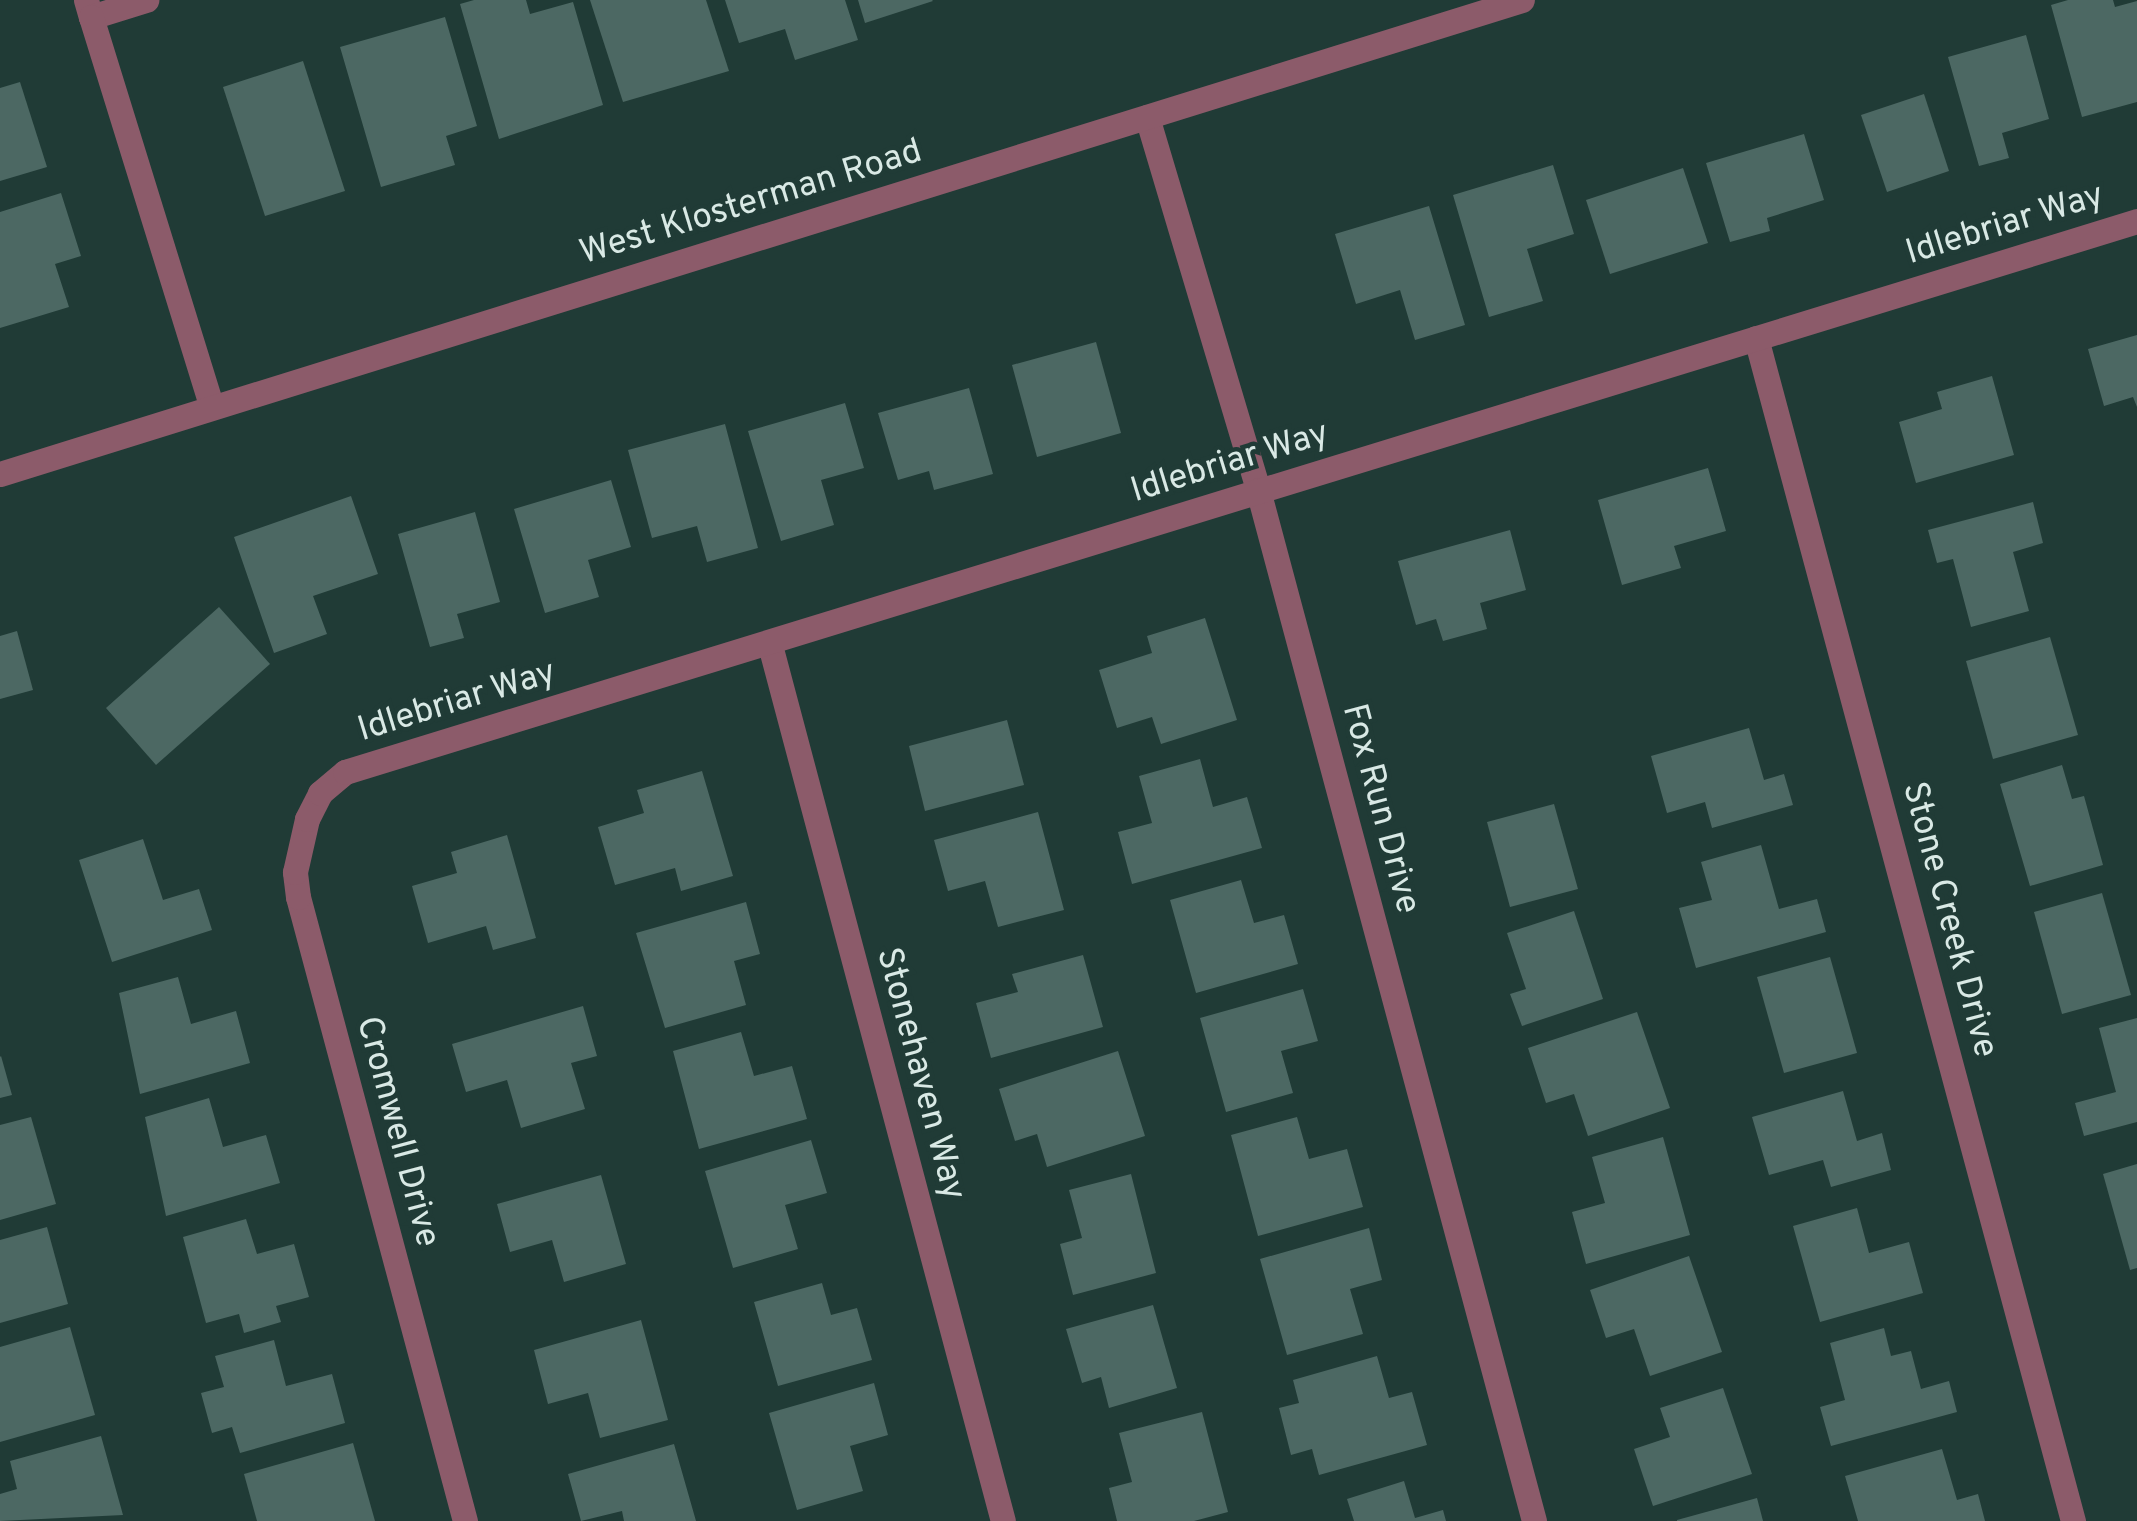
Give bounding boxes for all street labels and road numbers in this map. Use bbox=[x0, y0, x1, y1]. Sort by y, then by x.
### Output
street label: West Klosterman Road bbox=[575, 131, 927, 275]
street label: Idlebriar Way bbox=[1901, 175, 2109, 275]
street label: Idlebriar Way bbox=[1126, 413, 1334, 513]
street label: Idlebriar Way bbox=[353, 652, 561, 752]
street label: Fox Run Drive bbox=[1332, 699, 1428, 919]
street label: Stone Creek Drive bbox=[1892, 778, 2006, 1062]
street label: Stonehaven Way bbox=[866, 943, 974, 1205]
street label: Cromwell Drive bbox=[346, 1012, 448, 1252]

